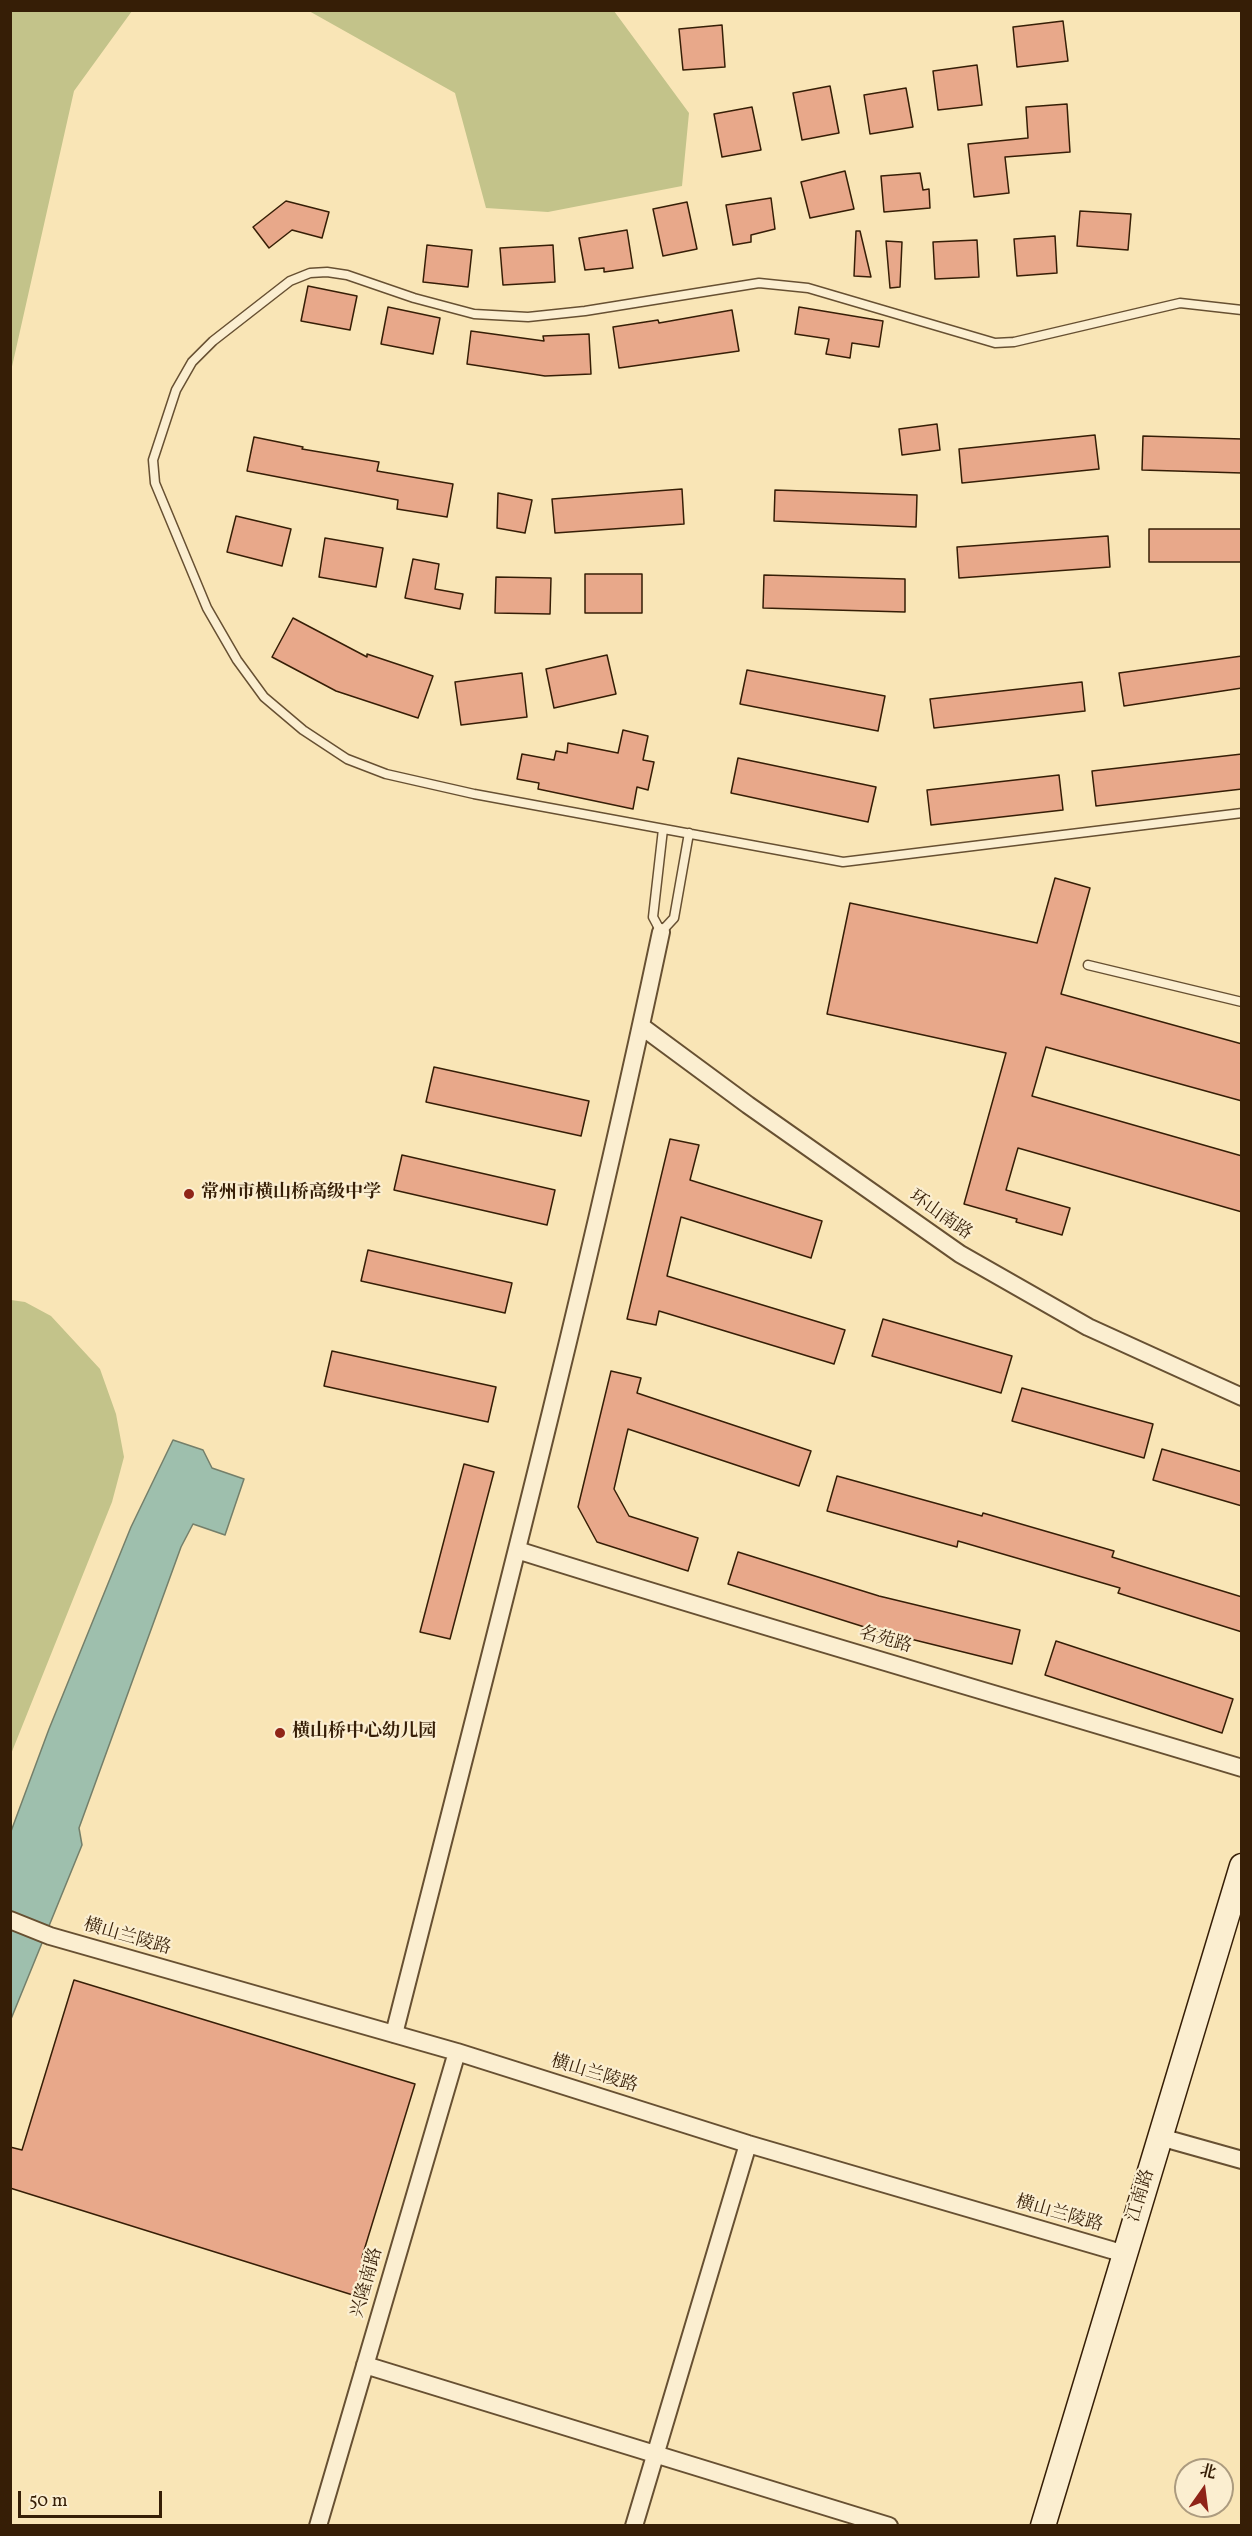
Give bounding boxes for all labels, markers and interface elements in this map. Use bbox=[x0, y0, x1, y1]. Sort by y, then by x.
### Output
place label: 常州市横山桥高级中学 bbox=[201, 1183, 381, 1205]
marker: 常州市横山桥高级中学 bbox=[182, 1187, 196, 1201]
street label: 环山南路 bbox=[904, 1187, 976, 1245]
street label: 名苑路 bbox=[856, 1623, 914, 1659]
place label: 横山桥中心幼儿园 bbox=[292, 1722, 436, 1744]
marker: 横山桥中心幼儿园 bbox=[273, 1726, 287, 1740]
street label: 横山兰陵路 bbox=[81, 1915, 173, 1961]
street label: 横山兰陵路 bbox=[548, 2052, 640, 2098]
street label: 江南路 bbox=[1124, 2167, 1160, 2225]
street label: 横山兰陵路 bbox=[1013, 2192, 1105, 2238]
street label: 兴隆南路 bbox=[348, 2245, 388, 2321]
north arrow bbox=[1174, 2458, 1234, 2518]
text: 北 bbox=[1197, 2460, 1218, 2485]
scale bar bbox=[21, 2479, 165, 2517]
text: 50 m bbox=[29, 2489, 68, 2514]

